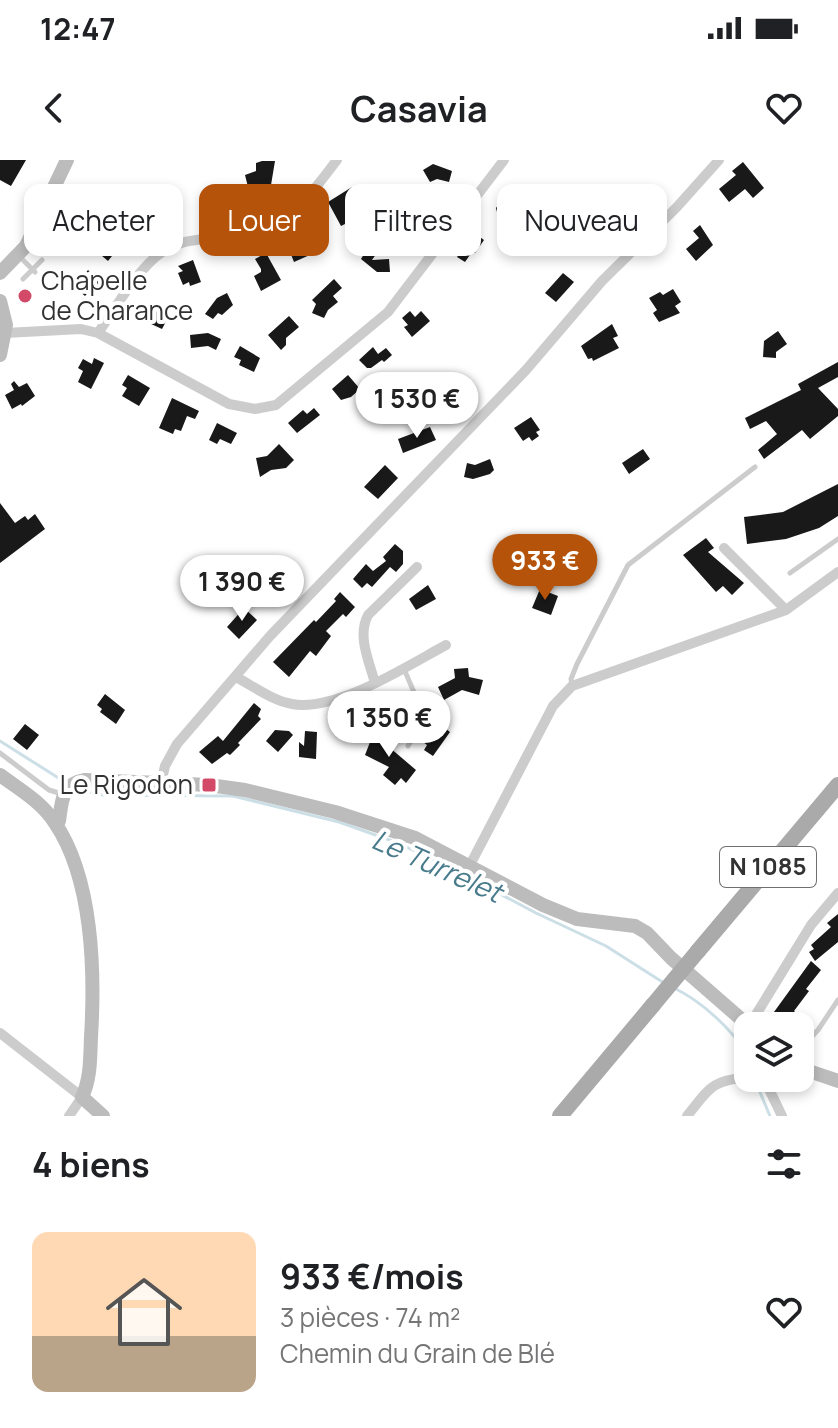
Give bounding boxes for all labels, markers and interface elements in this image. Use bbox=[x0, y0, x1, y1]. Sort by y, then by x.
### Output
text: 12:47 bbox=[40, 8, 116, 49]
text: Casavia bbox=[350, 84, 488, 133]
icon: back bbox=[32, 86, 76, 130]
icon: heart bbox=[762, 86, 806, 130]
chip: Acheter bbox=[24, 184, 183, 256]
chip: Louer bbox=[199, 184, 329, 256]
chip: Filtres bbox=[345, 184, 481, 256]
chip: Nouveau bbox=[497, 184, 667, 256]
place label: Chapelle de Charance bbox=[41, 262, 193, 328]
marker: Chapelle de Charance bbox=[16, 287, 34, 305]
pin: 1 530 € bbox=[343, 372, 491, 440]
text: 1 530 € bbox=[374, 380, 461, 416]
pin: 933 € bbox=[489, 534, 601, 602]
text: 933 € bbox=[510, 542, 580, 578]
pin: 1 390 € bbox=[168, 555, 316, 623]
text: 1 390 € bbox=[198, 563, 286, 599]
pin: 1 350 € bbox=[315, 691, 463, 759]
text: 1 350 € bbox=[346, 699, 433, 735]
place label: Le Rigodon bbox=[60, 766, 193, 802]
marker: Le Rigodon bbox=[200, 776, 218, 794]
water label: Le Turrelet bbox=[366, 820, 511, 912]
road number: N 1085 bbox=[720, 847, 816, 887]
map controls bbox=[734, 1012, 814, 1092]
button: layers bbox=[734, 1012, 814, 1092]
text: 4 biens bbox=[32, 1141, 150, 1187]
icon: filters bbox=[762, 1142, 806, 1186]
text: 933 €/mois bbox=[280, 1253, 464, 1299]
icon: home bbox=[96, 1264, 192, 1360]
icon: heart bbox=[762, 1290, 806, 1334]
text: 3 pièces · 74 m² bbox=[280, 1299, 460, 1335]
text: Chemin du Grain de Blé bbox=[280, 1335, 555, 1371]

